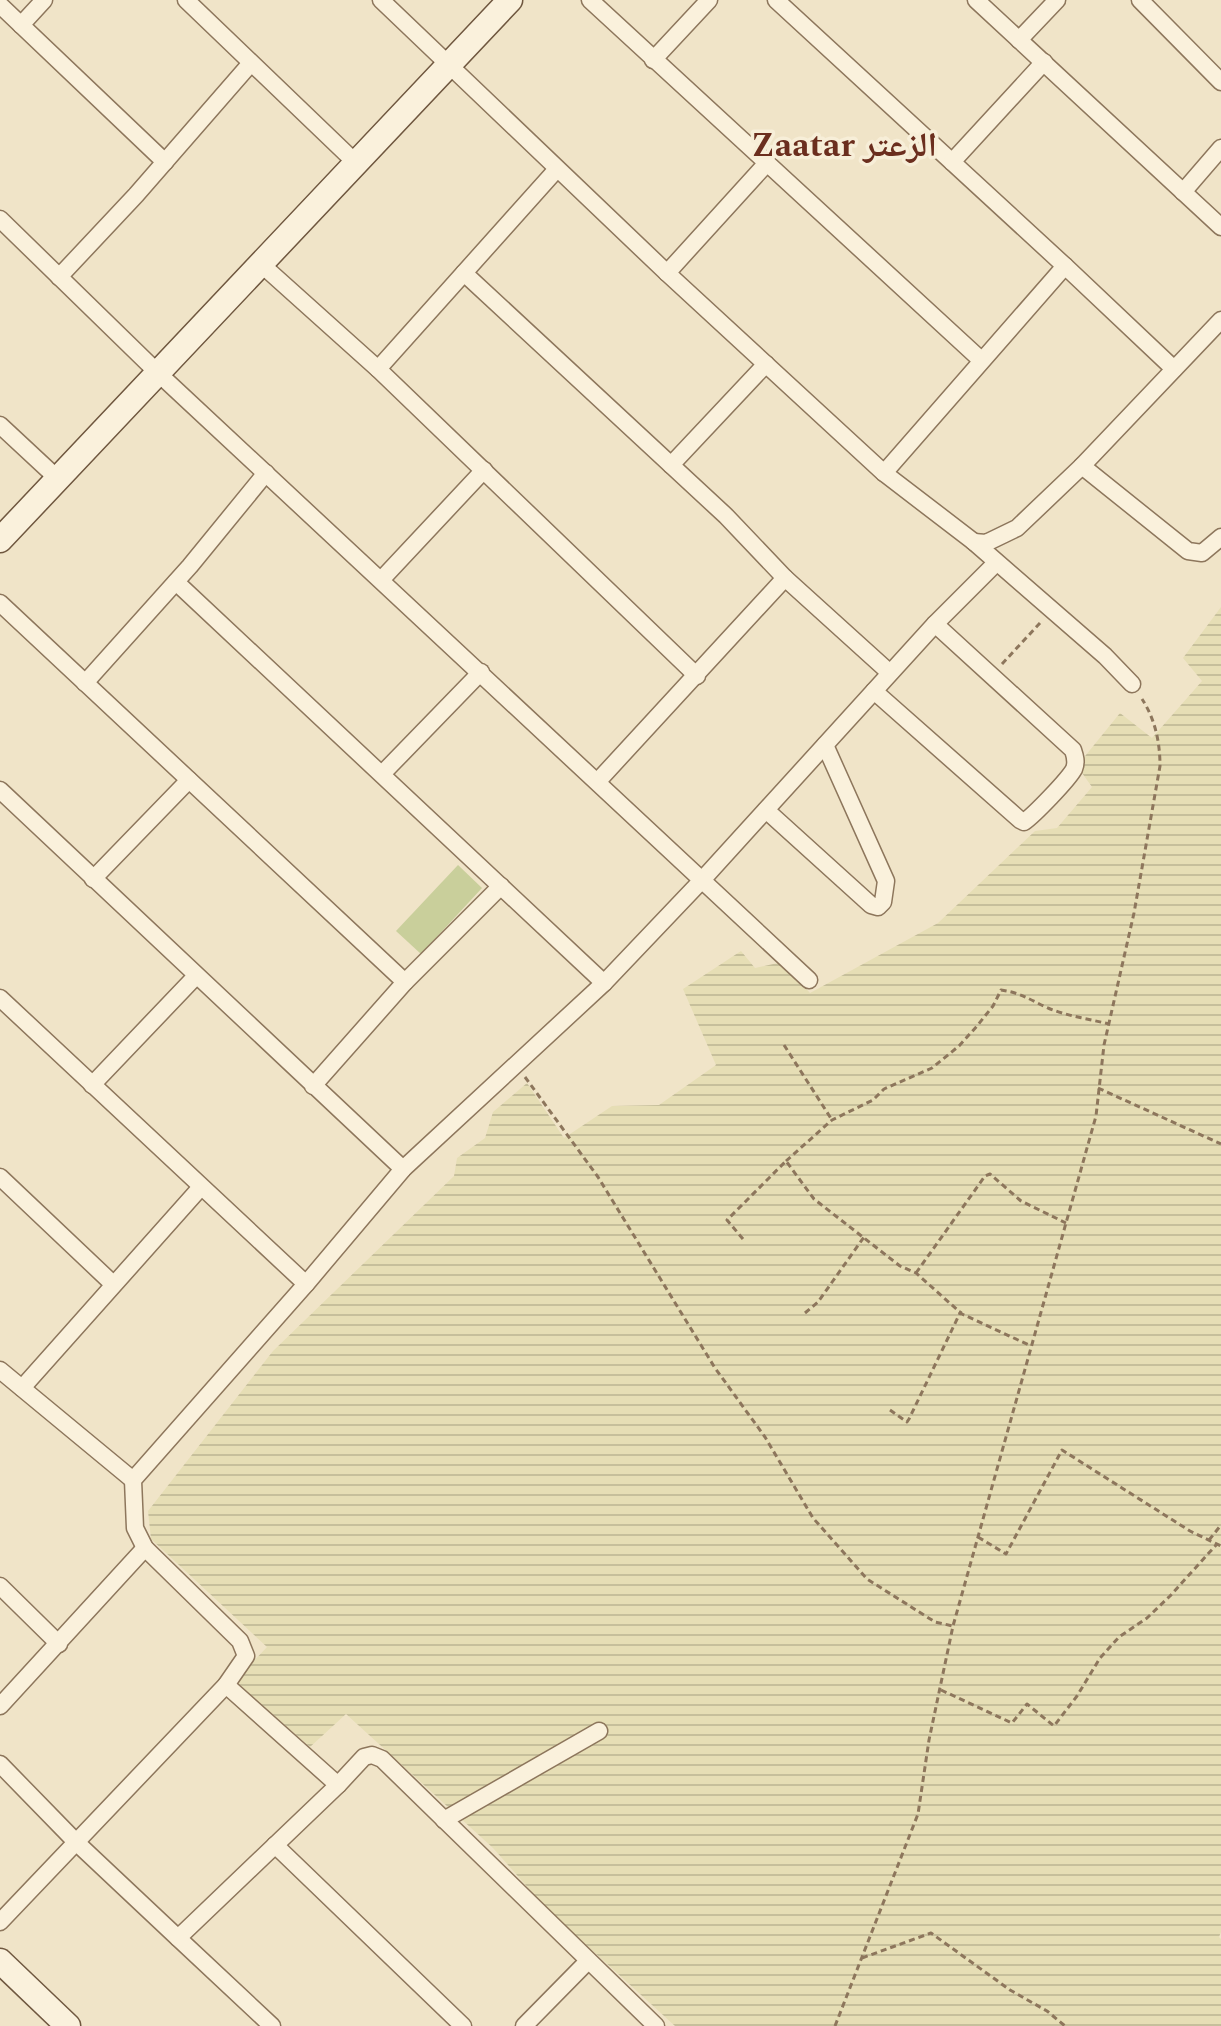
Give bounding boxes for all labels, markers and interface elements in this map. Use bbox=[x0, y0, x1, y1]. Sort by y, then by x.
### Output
district label: Zaatar الزعتر bbox=[751, 120, 937, 172]

